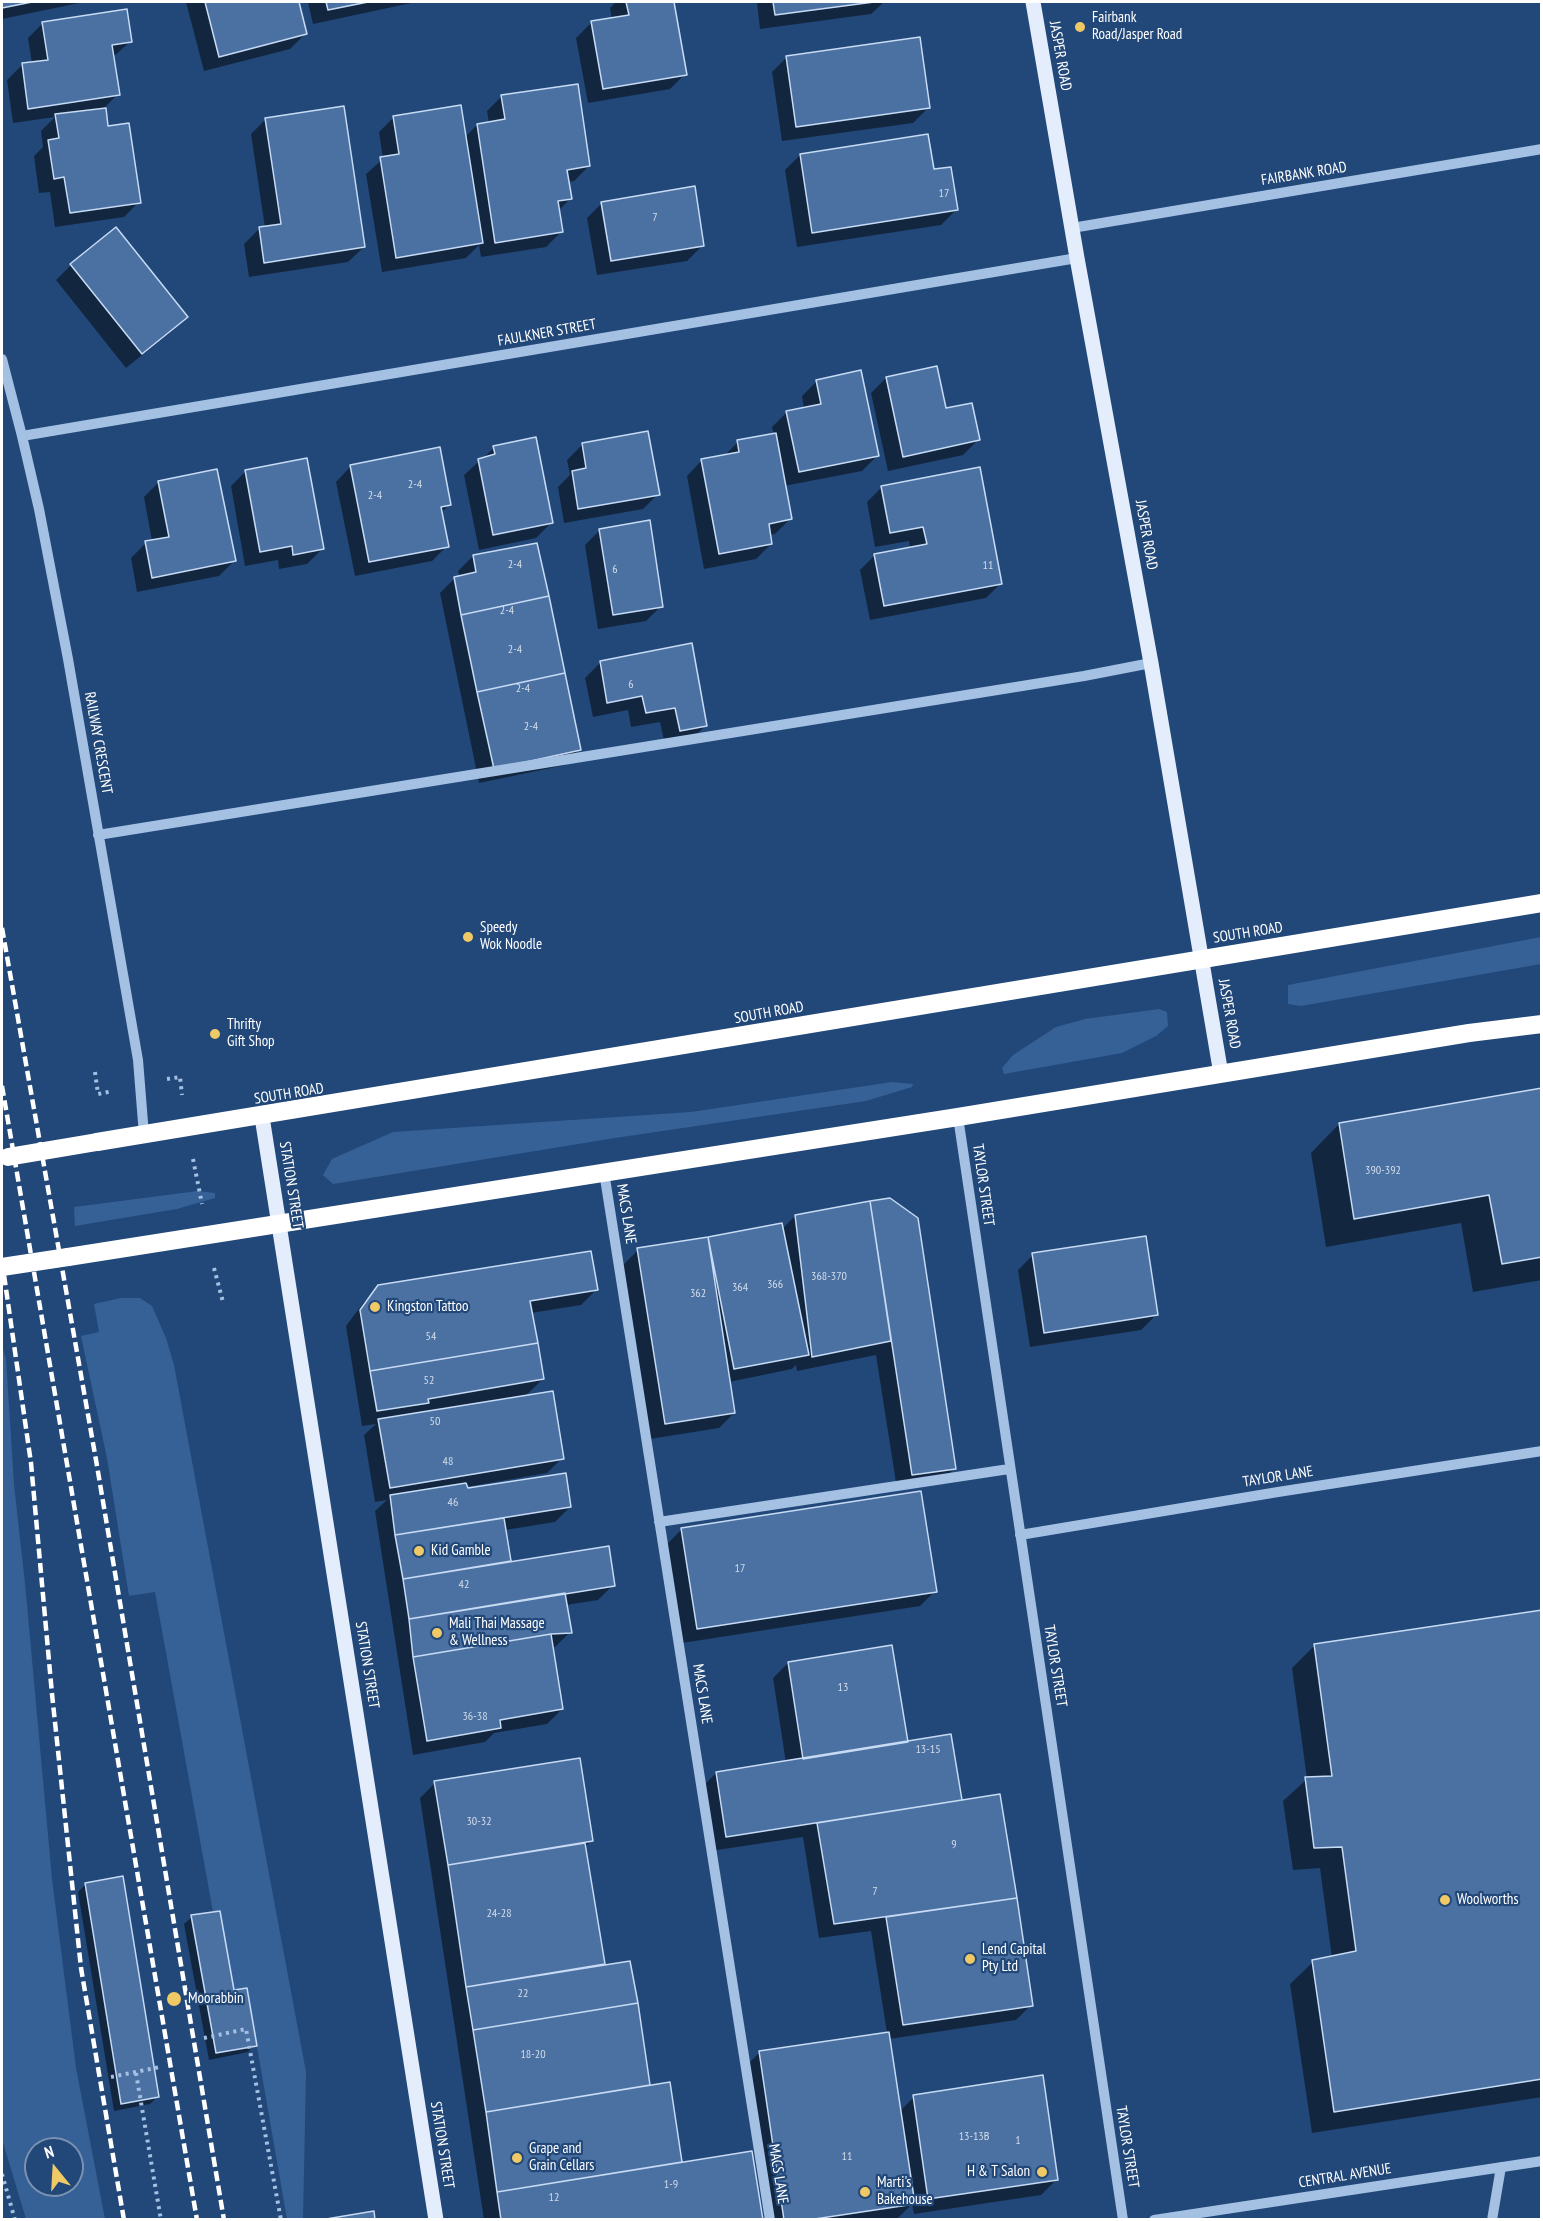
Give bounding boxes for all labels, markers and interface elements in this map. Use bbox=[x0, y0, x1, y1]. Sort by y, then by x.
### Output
place label: Fairbank Road/Jasper Road bbox=[1092, 9, 1182, 44]
street label: JASPER ROAD bbox=[1045, 20, 1075, 92]
marker: Fairbank Road/Jasper Road bbox=[1073, 20, 1087, 34]
street label: FAIRBANK ROAD bbox=[1260, 158, 1348, 190]
house number: 17 bbox=[939, 187, 949, 201]
house number: 7 bbox=[652, 211, 658, 225]
street label: FAULKNER STREET bbox=[496, 315, 598, 351]
house number: 2-4 bbox=[408, 478, 422, 492]
house number: 2-4 bbox=[368, 489, 382, 503]
street label: JASPER ROAD bbox=[1131, 499, 1161, 571]
house number: 2-4 bbox=[508, 558, 522, 572]
house number: 11 bbox=[983, 559, 993, 573]
house number: 6 bbox=[612, 563, 618, 577]
house number: 2-4 bbox=[500, 604, 514, 618]
house number: 2-4 bbox=[508, 643, 522, 657]
house number: 6 bbox=[628, 678, 634, 692]
house number: 2-4 bbox=[516, 682, 530, 696]
street label: RAILWAY CRESCENT bbox=[80, 690, 116, 796]
house number: 2-4 bbox=[524, 720, 538, 734]
place label: Speedy Wok Noodle bbox=[480, 919, 542, 954]
street label: SOUTH ROAD bbox=[1212, 919, 1284, 947]
marker: Speedy Wok Noodle bbox=[461, 930, 475, 944]
street label: JASPER ROAD bbox=[1214, 978, 1244, 1050]
street label: SOUTH ROAD bbox=[733, 998, 805, 1028]
place label: Thrifty Gift Shop bbox=[227, 1016, 275, 1051]
marker: Thrifty Gift Shop bbox=[208, 1027, 222, 1041]
street label: SOUTH ROAD bbox=[253, 1080, 325, 1108]
street label: STATION STREET bbox=[275, 1140, 307, 1230]
street label: TAYLOR STREET bbox=[968, 1143, 998, 1227]
house number: 390-392 bbox=[1365, 1164, 1401, 1178]
street label: MACS LANE bbox=[612, 1183, 640, 1245]
house number: 368-370 bbox=[811, 1270, 847, 1284]
house number: 366 bbox=[767, 1278, 783, 1292]
house number: 364 bbox=[732, 1281, 748, 1295]
house number: 362 bbox=[690, 1287, 706, 1301]
place label: Kingston Tattoo bbox=[387, 1298, 469, 1316]
marker: Kingston Tattoo bbox=[368, 1300, 382, 1314]
house number: 54 bbox=[426, 1330, 436, 1344]
house number: 52 bbox=[424, 1374, 434, 1388]
house number: 50 bbox=[430, 1415, 440, 1429]
house number: 48 bbox=[443, 1455, 453, 1469]
street label: TAYLOR LANE bbox=[1242, 1463, 1314, 1491]
house number: 46 bbox=[448, 1496, 458, 1510]
place label: Kid Gamble bbox=[431, 1542, 491, 1560]
marker: Kid Gamble bbox=[412, 1544, 426, 1558]
house number: 17 bbox=[735, 1562, 745, 1576]
house number: 42 bbox=[459, 1578, 469, 1592]
place label: Mali Thai Massage & Wellness bbox=[449, 1615, 545, 1650]
street label: STATION STREET bbox=[351, 1620, 383, 1710]
street label: TAYLOR STREET bbox=[1040, 1624, 1070, 1708]
marker: Mali Thai Massage & Wellness bbox=[430, 1626, 444, 1640]
street label: MACS LANE bbox=[688, 1663, 716, 1725]
house number: 13 bbox=[838, 1681, 848, 1695]
house number: 36-38 bbox=[462, 1710, 488, 1724]
house number: 13-15 bbox=[915, 1743, 941, 1757]
house number: 30-32 bbox=[466, 1815, 492, 1829]
house number: 9 bbox=[951, 1838, 957, 1852]
house number: 7 bbox=[872, 1885, 878, 1899]
place label: Woolworths bbox=[1457, 1891, 1518, 1909]
marker: Woolworths bbox=[1438, 1893, 1452, 1907]
house number: 24-28 bbox=[486, 1907, 512, 1921]
place label: Lend Capital Pty Ltd bbox=[982, 1941, 1046, 1976]
marker: Lend Capital Pty Ltd bbox=[963, 1952, 977, 1966]
house number: 22 bbox=[518, 1987, 528, 2001]
marker: Moorabbin bbox=[165, 1990, 183, 2008]
place label: Moorabbin bbox=[188, 1990, 243, 2008]
house number: 18-20 bbox=[520, 2048, 546, 2062]
street label: STATION STREET bbox=[426, 2100, 458, 2190]
street label: TAYLOR STREET bbox=[1112, 2105, 1142, 2189]
house number: 13-13B bbox=[959, 2130, 989, 2144]
house number: 1 bbox=[1015, 2134, 1021, 2148]
north arrow bbox=[24, 2137, 84, 2197]
place label: Grape and Grain Cellars bbox=[529, 2140, 594, 2175]
text: N bbox=[42, 2141, 56, 2163]
street label: MACS LANE bbox=[764, 2143, 792, 2205]
house number: 11 bbox=[842, 2150, 852, 2164]
marker: Grape and Grain Cellars bbox=[510, 2151, 524, 2165]
street label: CENTRAL AVENUE bbox=[1297, 2160, 1393, 2192]
place label: H & T Salon bbox=[967, 2163, 1030, 2181]
marker: H & T Salon bbox=[1035, 2165, 1049, 2179]
place label: Marti's Bakehouse bbox=[877, 2174, 933, 2209]
house number: 1-9 bbox=[664, 2178, 678, 2192]
marker: Marti's Bakehouse bbox=[858, 2185, 872, 2199]
house number: 12 bbox=[549, 2191, 559, 2205]

